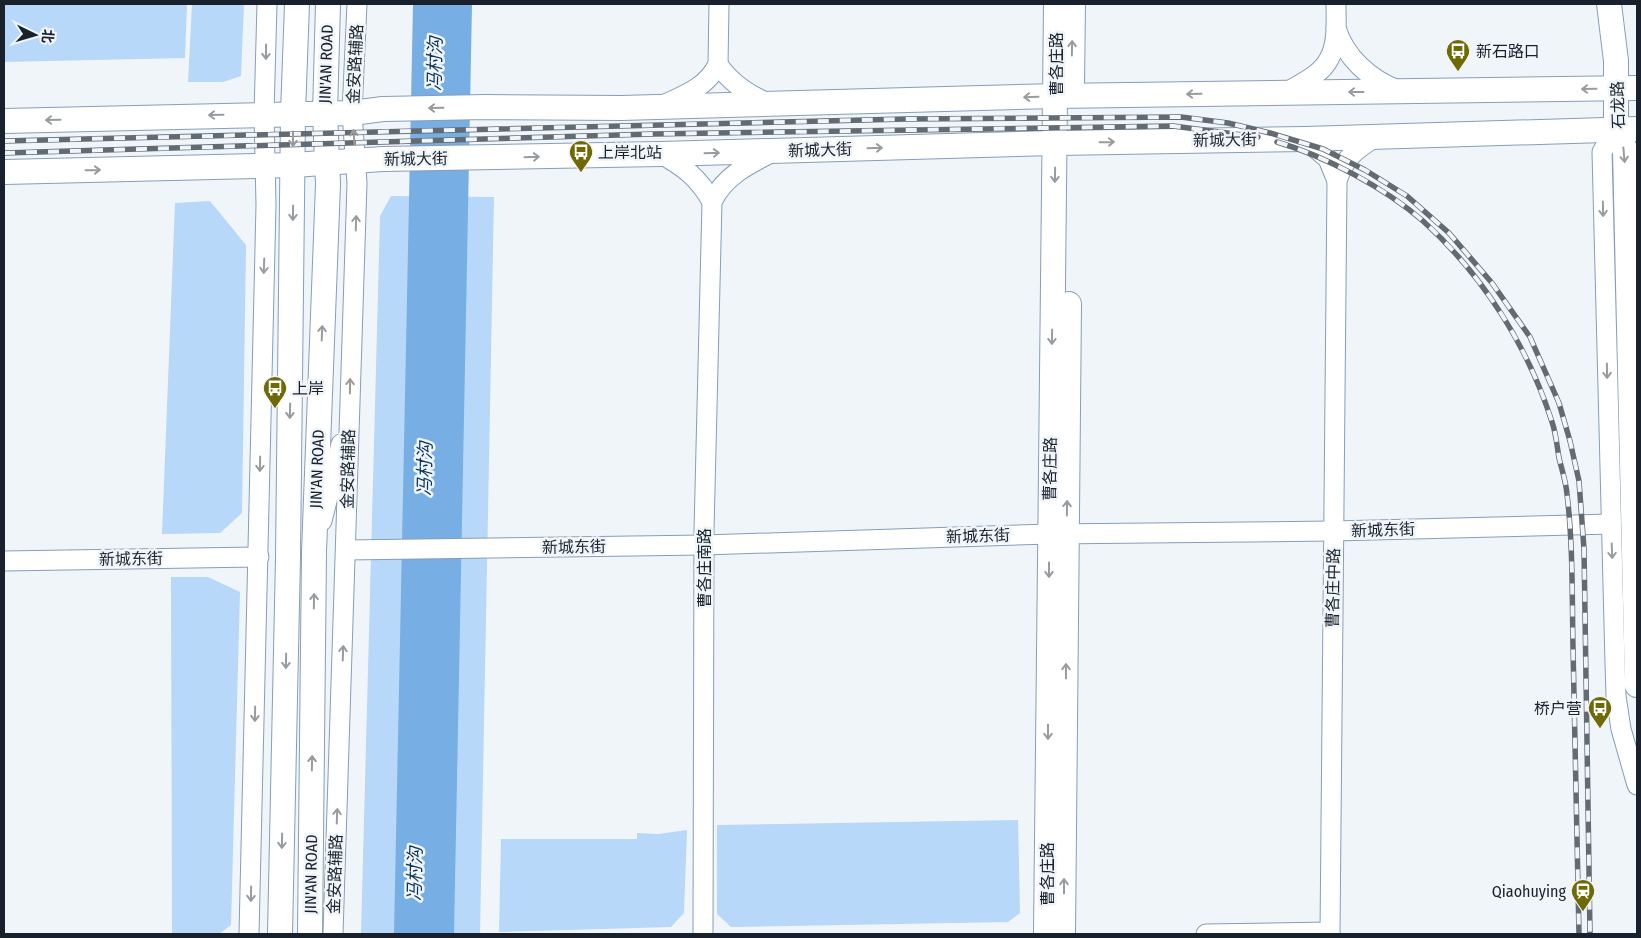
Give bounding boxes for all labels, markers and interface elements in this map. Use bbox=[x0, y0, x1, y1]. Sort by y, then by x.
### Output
north arrow bbox=[10, 10, 60, 60]
street label: JIN'AN ROAD bbox=[315, 24, 337, 104]
street label: 金安路辅路 bbox=[343, 24, 367, 104]
text: 北 bbox=[38, 28, 57, 44]
street label: 曹各庄路 bbox=[1047, 32, 1066, 96]
water label: 冯村沟 bbox=[424, 35, 447, 91]
bus stop icon: 新石路口 bbox=[1445, 38, 1471, 72]
one-way arrow bbox=[1068, 40, 1077, 56]
place label: 新石路口 bbox=[1476, 42, 1540, 61]
one-way arrow bbox=[261, 44, 271, 60]
street label: 石龙路 bbox=[1608, 81, 1628, 129]
one-way arrow bbox=[1581, 84, 1597, 94]
one-way arrow bbox=[1348, 87, 1364, 97]
one-way arrow bbox=[1186, 89, 1202, 99]
one-way arrow bbox=[1023, 92, 1040, 102]
one-way arrow bbox=[428, 103, 444, 113]
one-way arrow bbox=[208, 111, 224, 120]
one-way arrow bbox=[45, 115, 61, 124]
one-way arrow bbox=[288, 130, 298, 147]
one-way arrow bbox=[349, 130, 359, 146]
street label: 新城大街 bbox=[1193, 130, 1257, 150]
one-way arrow bbox=[1099, 138, 1115, 147]
bus stop icon: 上岸北站 bbox=[568, 139, 594, 173]
street label: 新城大街 bbox=[788, 139, 852, 161]
place label: 上岸北站 bbox=[598, 143, 662, 162]
one-way arrow bbox=[866, 143, 883, 153]
one-way arrow bbox=[1620, 147, 1629, 163]
one-way arrow bbox=[704, 148, 720, 157]
street label: 新城大街 bbox=[384, 149, 448, 169]
one-way arrow bbox=[524, 152, 540, 161]
one-way arrow bbox=[84, 165, 100, 174]
one-way arrow bbox=[1050, 166, 1060, 183]
one-way arrow bbox=[1598, 200, 1608, 217]
one-way arrow bbox=[288, 205, 298, 221]
one-way arrow bbox=[351, 216, 360, 232]
one-way arrow bbox=[259, 258, 269, 274]
one-way arrow bbox=[318, 325, 327, 341]
one-way arrow bbox=[1047, 329, 1057, 345]
one-way arrow bbox=[1602, 362, 1612, 379]
bus stop icon: 上岸 bbox=[262, 375, 288, 409]
one-way arrow bbox=[345, 378, 355, 394]
place label: 上岸 bbox=[292, 379, 324, 398]
one-way arrow bbox=[285, 402, 295, 419]
street label: JIN'AN ROAD bbox=[306, 429, 328, 509]
street label: 金安路辅路 bbox=[338, 429, 358, 509]
street label: 曹各庄路 bbox=[1040, 437, 1060, 501]
water label: 冯村沟 bbox=[414, 440, 437, 496]
one-way arrow bbox=[255, 456, 265, 472]
one-way arrow bbox=[1062, 500, 1072, 516]
street label: 新城东街 bbox=[1351, 519, 1415, 541]
street label: 新城东街 bbox=[946, 525, 1010, 547]
street label: 曹各庄南路 bbox=[695, 528, 714, 608]
street label: 新城东街 bbox=[542, 537, 606, 557]
one-way arrow bbox=[1607, 543, 1616, 559]
street label: 曹各庄中路 bbox=[1323, 548, 1343, 628]
street label: 新城东街 bbox=[99, 549, 163, 569]
one-way arrow bbox=[1044, 562, 1054, 578]
one-way arrow bbox=[309, 593, 319, 609]
one-way arrow bbox=[338, 645, 347, 661]
one-way arrow bbox=[281, 652, 291, 669]
one-way arrow bbox=[1061, 663, 1071, 679]
bus stop icon: 桥户营 bbox=[1587, 695, 1613, 729]
place label: 桥户营 bbox=[1534, 699, 1582, 718]
one-way arrow bbox=[250, 706, 260, 722]
one-way arrow bbox=[1043, 724, 1053, 740]
one-way arrow bbox=[307, 755, 317, 772]
one-way arrow bbox=[333, 808, 342, 824]
one-way arrow bbox=[277, 832, 287, 849]
street label: JIN'AN ROAD bbox=[301, 834, 321, 914]
street label: 金安路辅路 bbox=[324, 834, 346, 914]
street label: 曹各庄路 bbox=[1038, 842, 1057, 906]
water label: 冯村沟 bbox=[404, 845, 427, 901]
one-way arrow bbox=[1059, 878, 1069, 894]
station icon: Qiaohuying bbox=[1570, 878, 1596, 912]
place label: Qiaohuying bbox=[1492, 882, 1566, 901]
one-way arrow bbox=[246, 886, 255, 902]

